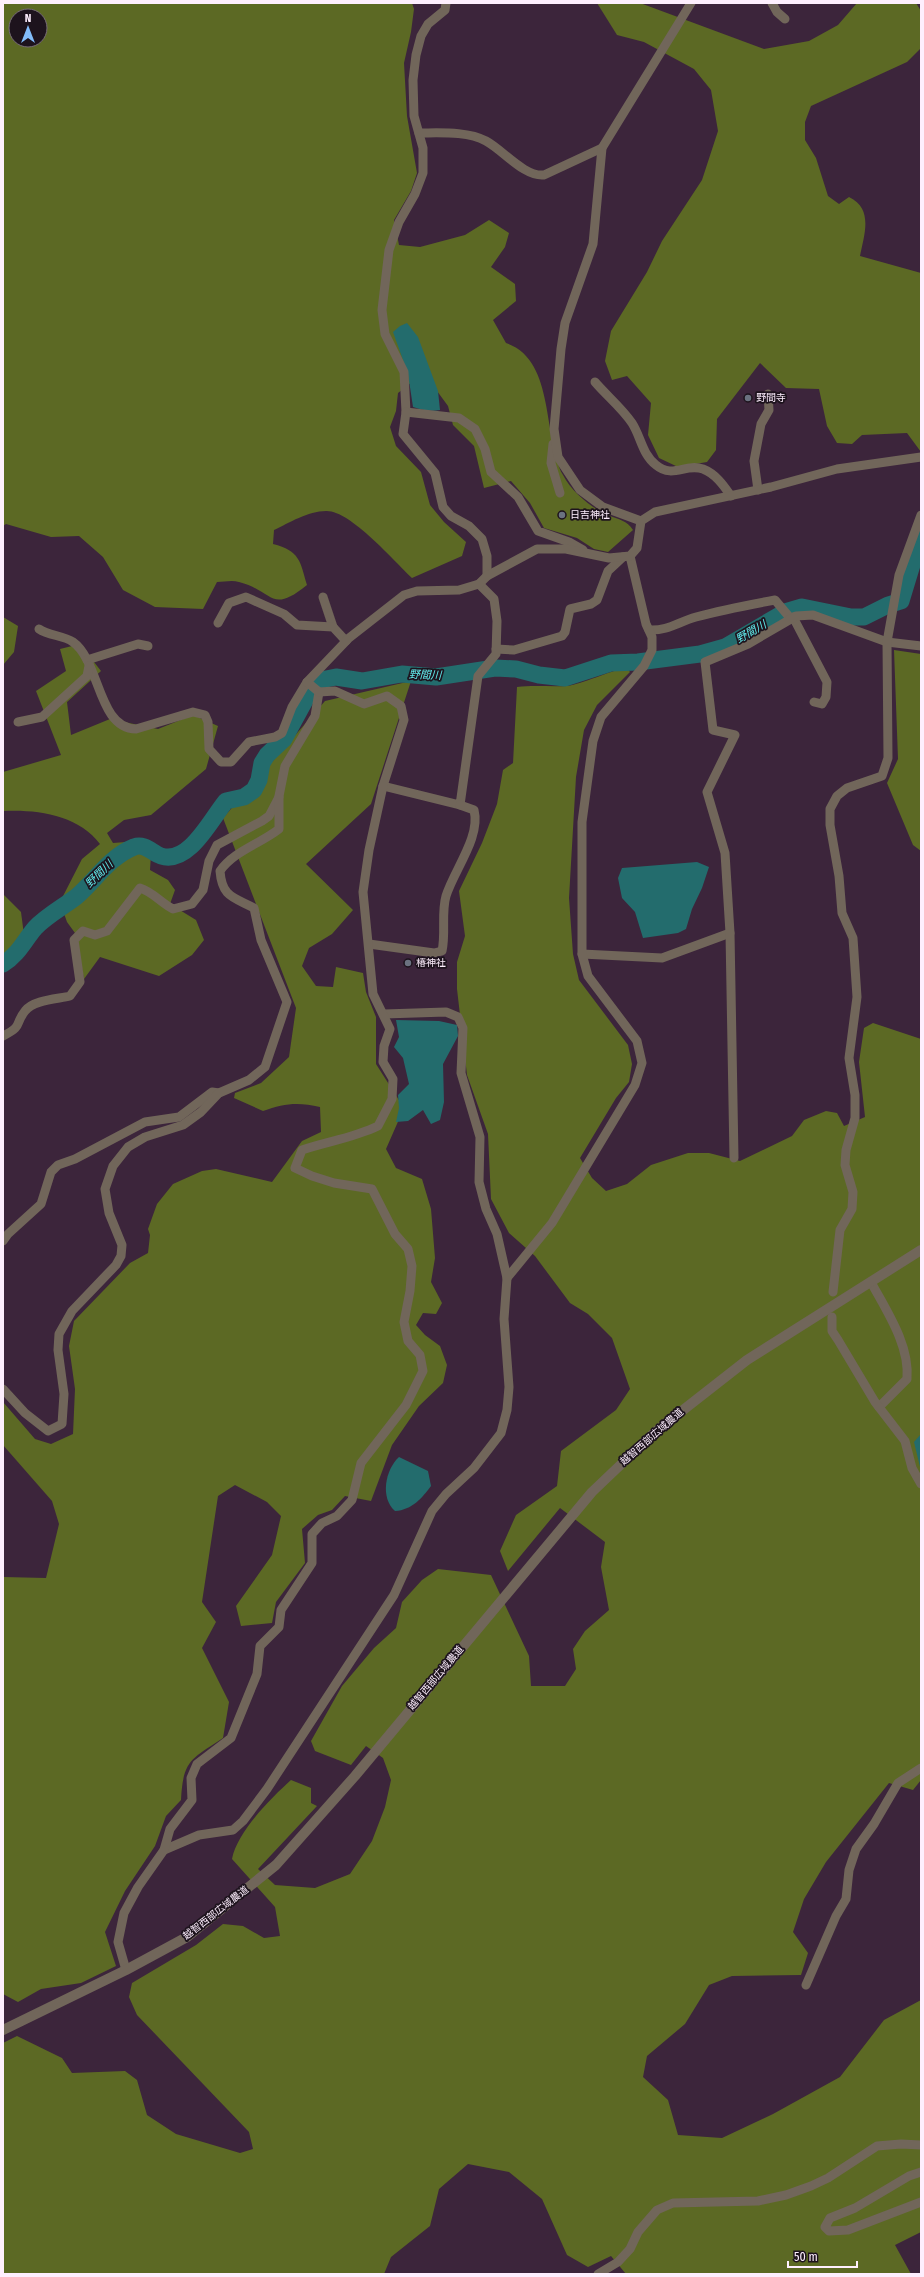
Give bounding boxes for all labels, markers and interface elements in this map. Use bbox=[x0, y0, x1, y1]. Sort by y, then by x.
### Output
north arrow bbox=[8, 8, 48, 48]
text: N bbox=[25, 12, 31, 25]
place label: 野間寺 bbox=[756, 392, 786, 404]
marker: 野間寺 bbox=[743, 393, 753, 403]
place label: 日吉神社 bbox=[570, 509, 610, 521]
marker: 日吉神社 bbox=[557, 510, 567, 520]
water label: 野間川 bbox=[733, 618, 769, 646]
water label: 野間川 bbox=[408, 668, 443, 682]
water label: 野間川 bbox=[83, 857, 116, 890]
place label: 椿神社 bbox=[416, 957, 446, 969]
marker: 椿神社 bbox=[403, 958, 413, 968]
street label: 越智西部広域農道 bbox=[618, 1406, 686, 1468]
street label: 越智西部広域農道 bbox=[406, 1644, 466, 1712]
street label: 越智西部広域農道 bbox=[181, 1884, 251, 1942]
scale bar bbox=[788, 2243, 857, 2269]
text: 50 m bbox=[794, 2250, 818, 2264]

